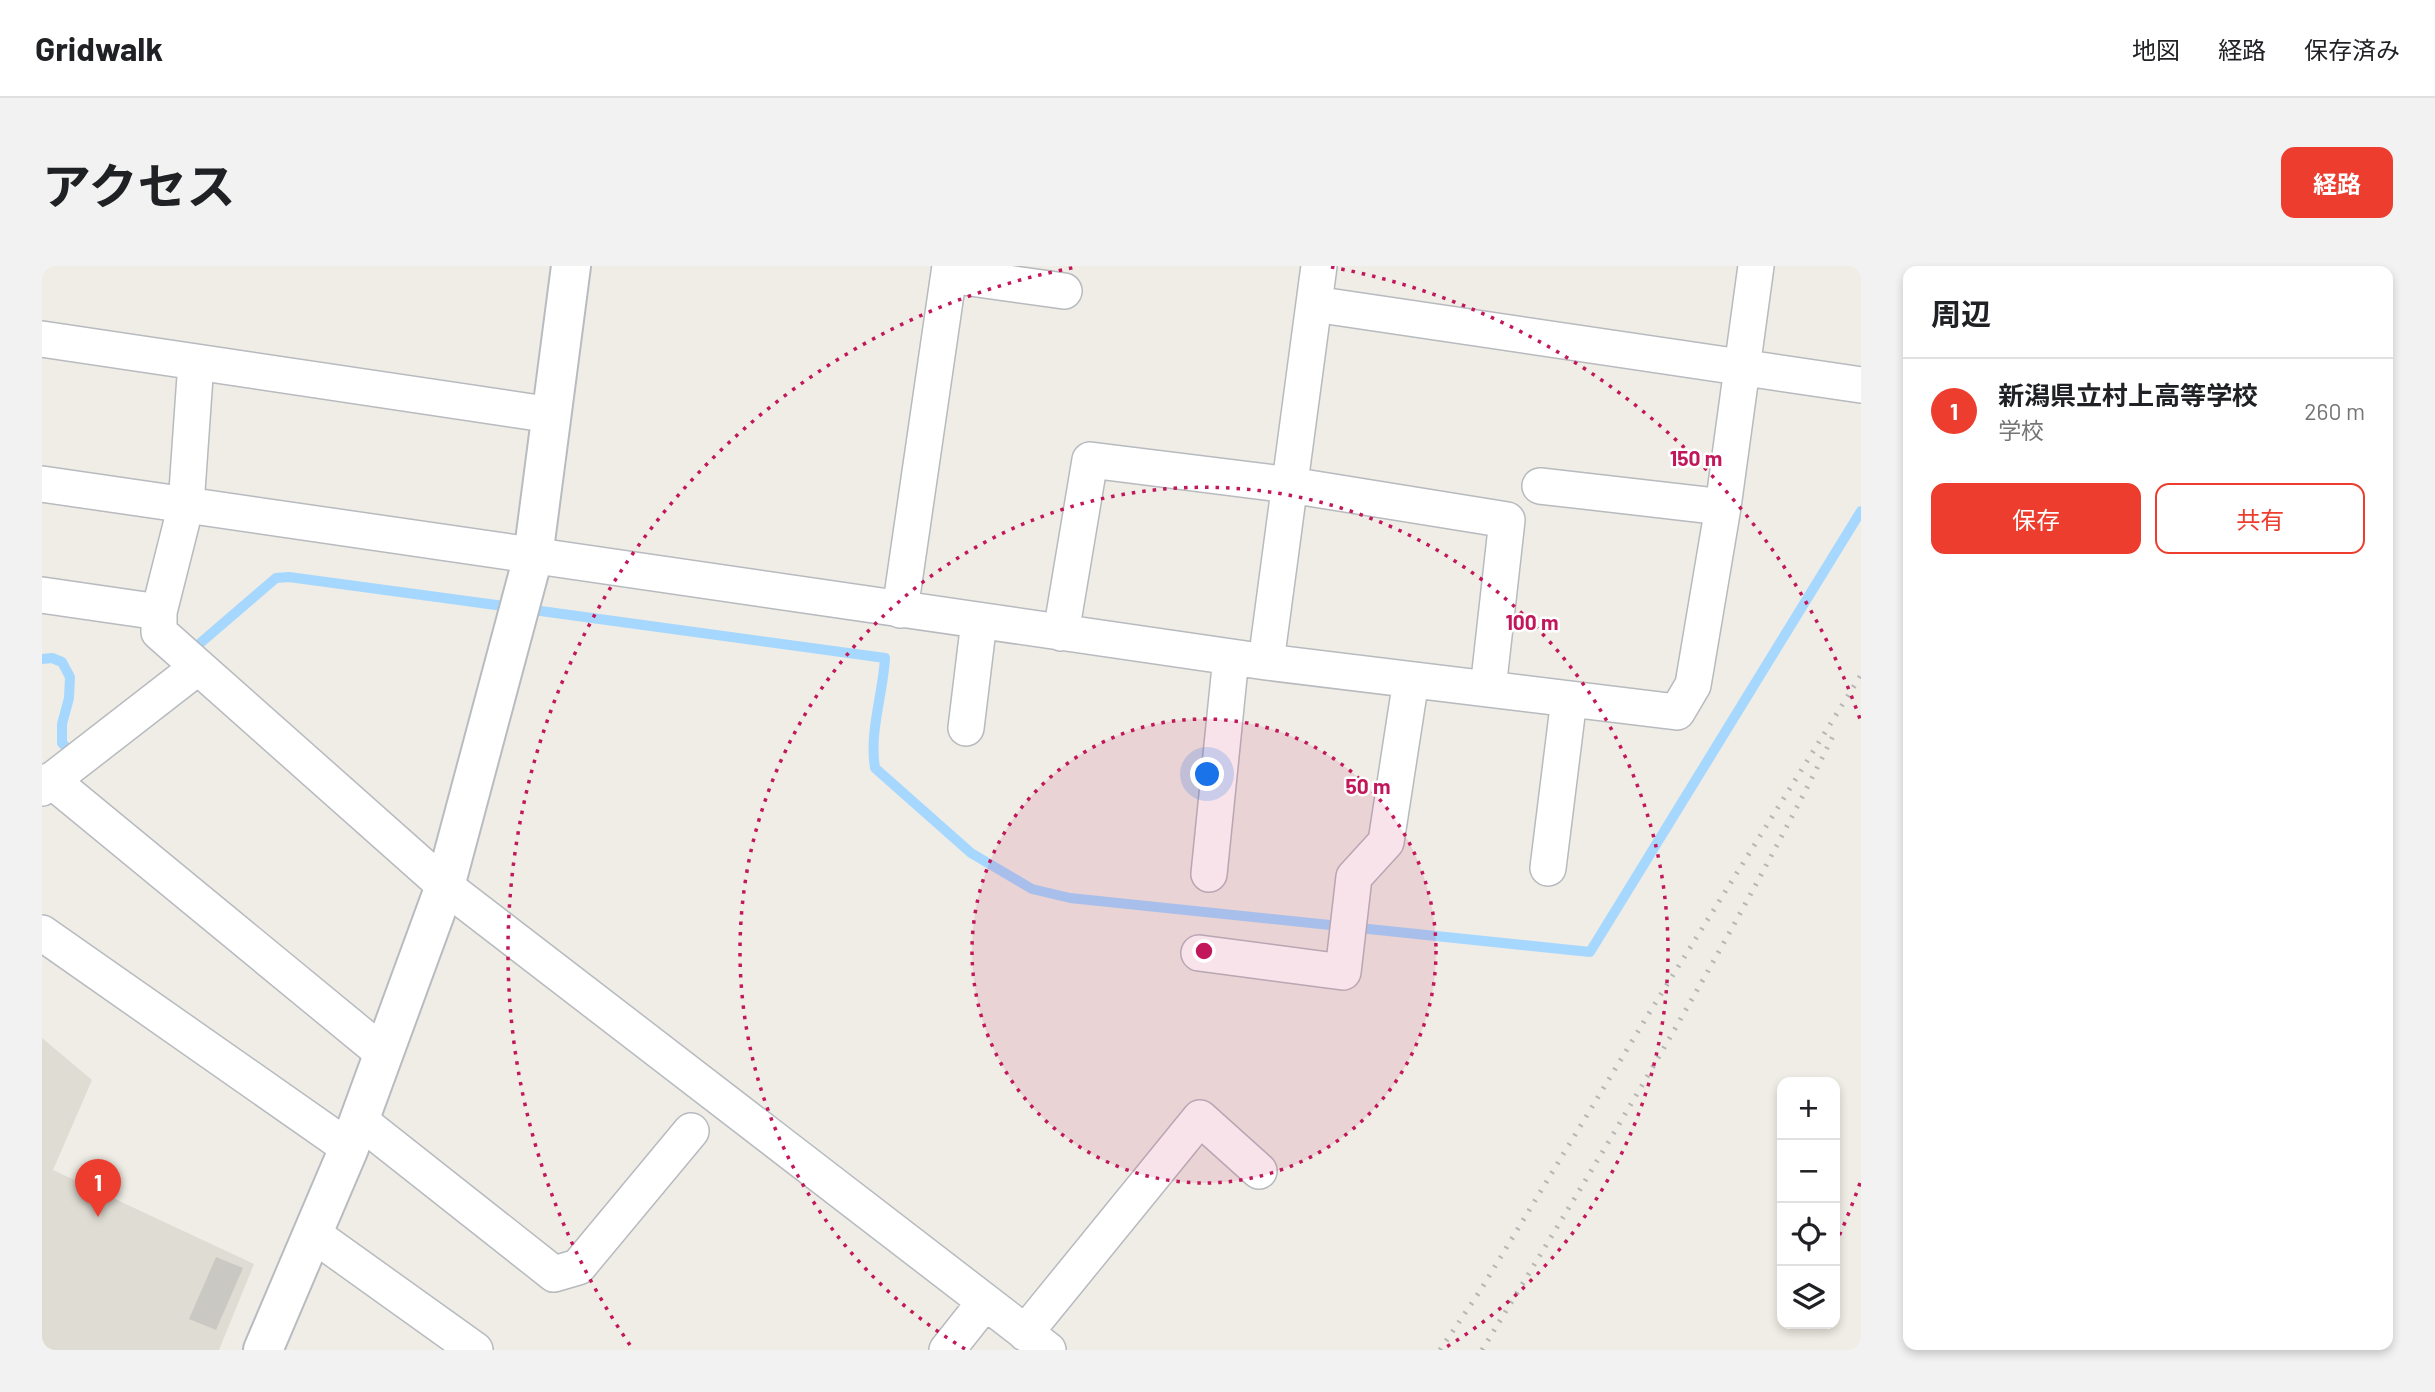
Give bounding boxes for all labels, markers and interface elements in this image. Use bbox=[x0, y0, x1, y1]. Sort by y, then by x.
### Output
text: Gridwalk bbox=[35, 28, 163, 68]
text: 地図 bbox=[2132, 35, 2180, 64]
text: 経路 bbox=[2218, 35, 2266, 64]
text: 保存済み bbox=[2304, 35, 2400, 64]
button: 経路 bbox=[2281, 147, 2393, 218]
text: アクセス bbox=[42, 155, 236, 214]
text: 周辺 bbox=[1931, 295, 1991, 331]
text: 新潟県立村上高等学校 bbox=[1998, 379, 2258, 410]
text: 1 bbox=[1950, 397, 1958, 425]
text: 260 m bbox=[2304, 397, 2365, 425]
text: 学校 bbox=[1998, 416, 2044, 444]
text: 150 m bbox=[1670, 445, 1722, 470]
button: 保存 bbox=[1931, 483, 2141, 554]
button: 共有 bbox=[2155, 483, 2365, 554]
text: 100 m bbox=[1505, 609, 1559, 634]
your location bbox=[1190, 757, 1224, 791]
text: 50 m bbox=[1345, 773, 1391, 798]
centre of rings bbox=[1192, 939, 1216, 963]
map controls bbox=[1777, 1077, 1840, 1329]
button: + bbox=[1777, 1077, 1840, 1140]
button: − bbox=[1777, 1140, 1840, 1203]
pin: 1 bbox=[75, 1159, 121, 1217]
button: locate bbox=[1777, 1203, 1840, 1266]
button: layers bbox=[1777, 1266, 1840, 1329]

